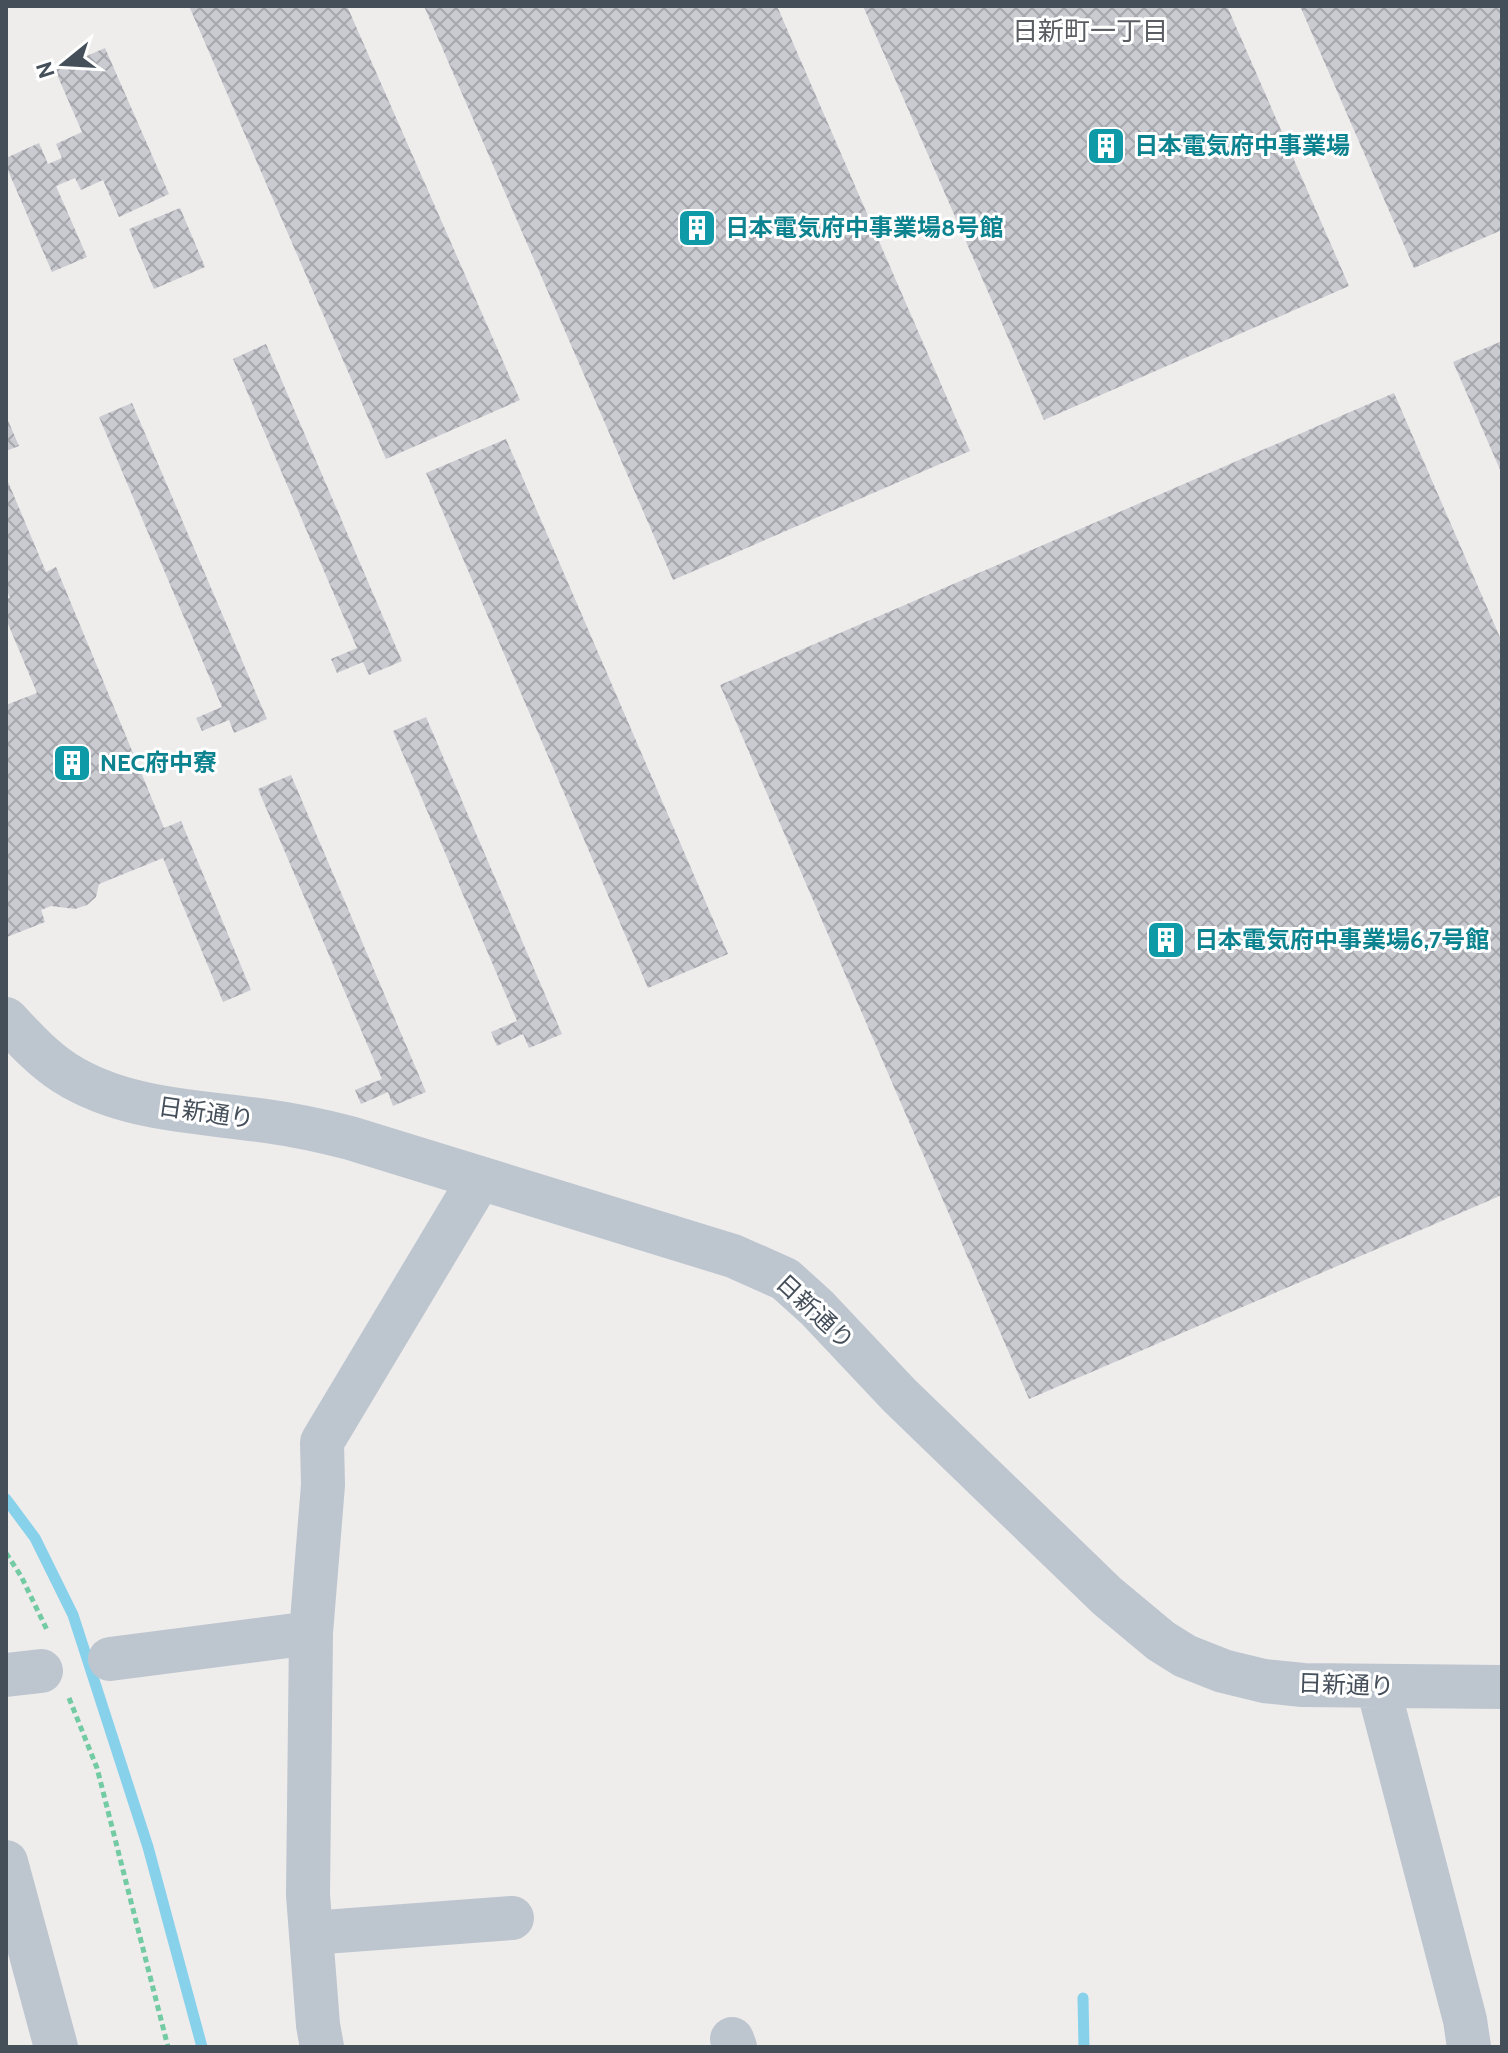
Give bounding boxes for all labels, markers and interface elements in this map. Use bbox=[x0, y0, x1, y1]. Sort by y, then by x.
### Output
district label: 日新町一丁目 bbox=[1012, 15, 1168, 47]
north arrow bbox=[24, 24, 104, 104]
text: N bbox=[30, 58, 61, 82]
building icon: 日本電気府中事業場 bbox=[1085, 125, 1127, 167]
place label: 日本電気府中事業場 bbox=[1134, 131, 1350, 160]
building icon: 日本電気府中事業場8号館 bbox=[676, 207, 718, 249]
place label: 日本電気府中事業場8号館 bbox=[725, 213, 1004, 242]
building icon: NEC府中寮 bbox=[51, 742, 93, 784]
place label: NEC府中寮 bbox=[100, 748, 217, 777]
building icon: 日本電気府中事業場6,7号館 bbox=[1145, 919, 1187, 961]
place label: 日本電気府中事業場6,7号館 bbox=[1194, 925, 1489, 954]
street label: 日新通り bbox=[157, 1091, 256, 1134]
street label: 日新通り bbox=[770, 1268, 860, 1355]
street label: 日新通り bbox=[1298, 1668, 1394, 1701]

